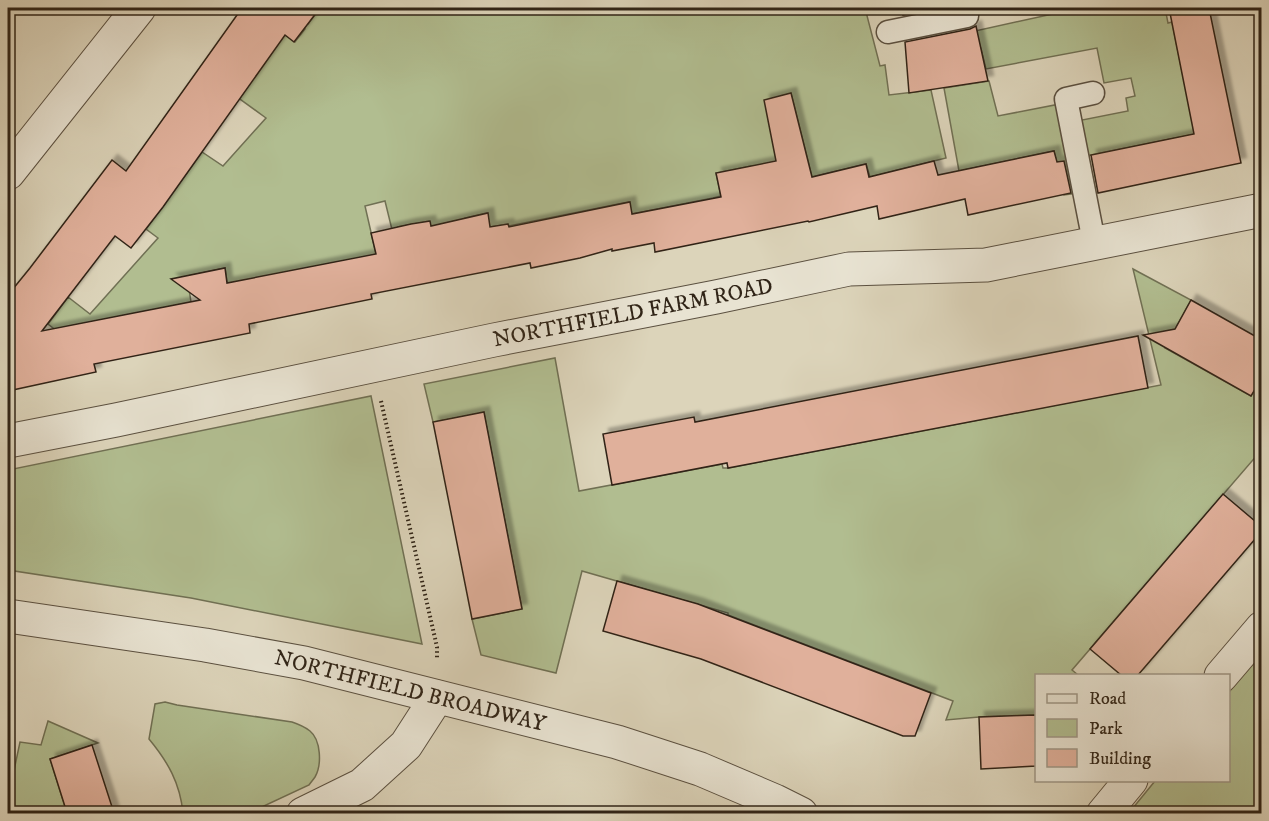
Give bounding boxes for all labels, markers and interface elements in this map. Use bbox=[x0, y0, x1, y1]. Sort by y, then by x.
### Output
street label: NORTHFIELD FARM ROAD bbox=[491, 273, 775, 353]
street label: NORTHFIELD BROADWAY bbox=[271, 644, 550, 738]
legend bbox=[1035, 674, 1230, 782]
text: Road bbox=[1089, 688, 1126, 710]
text: Park bbox=[1089, 718, 1123, 740]
text: Building bbox=[1089, 748, 1151, 770]

